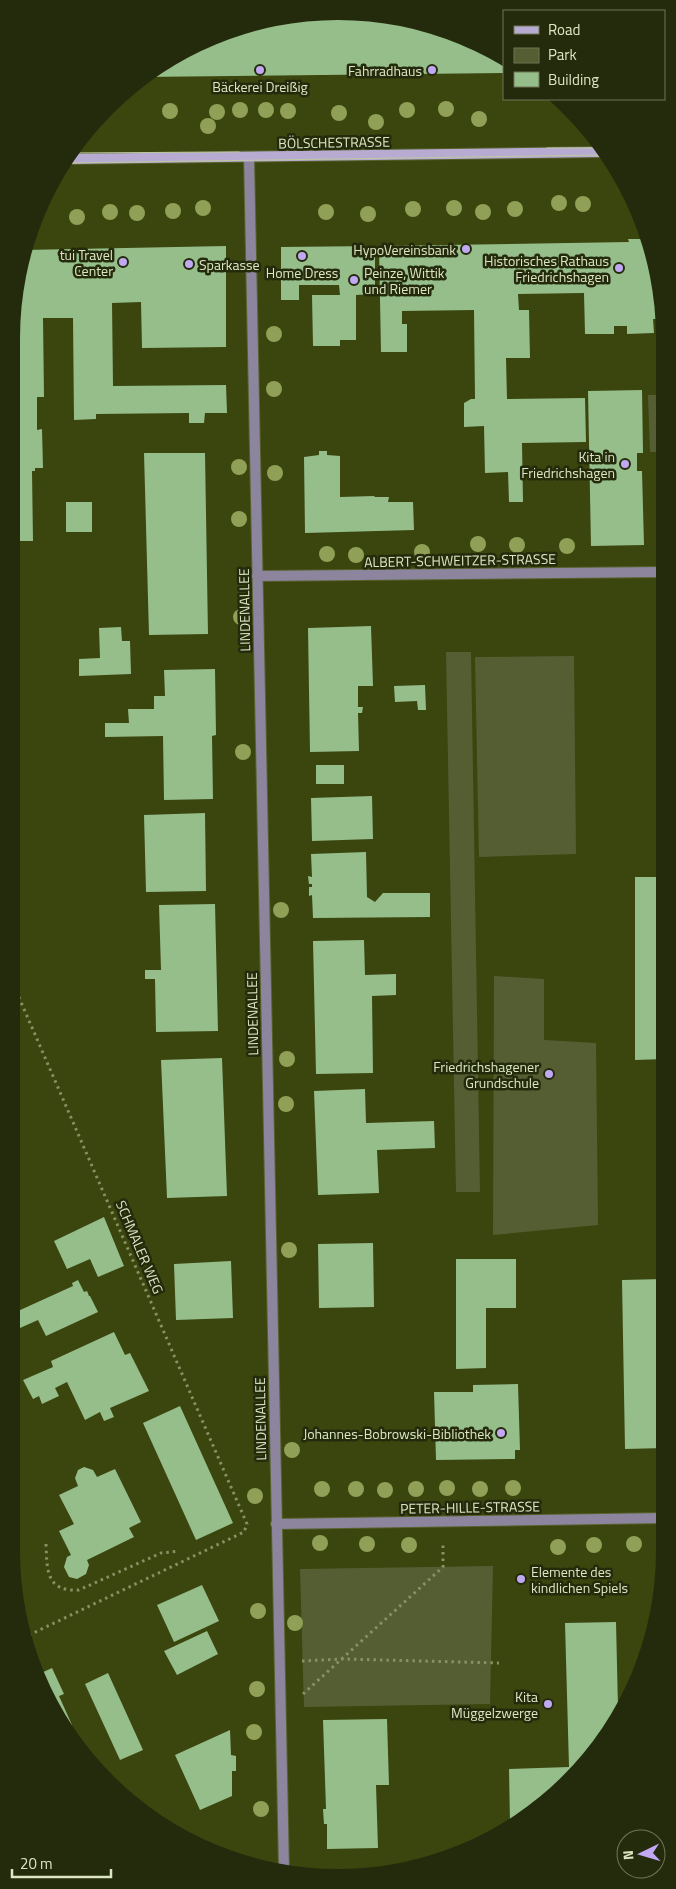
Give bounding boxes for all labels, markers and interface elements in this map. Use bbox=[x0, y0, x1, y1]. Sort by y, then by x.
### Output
legend bbox=[503, 10, 666, 100]
text: Road bbox=[548, 18, 580, 41]
text: Park bbox=[548, 43, 577, 66]
place label: Fahrradhaus bbox=[348, 60, 422, 81]
marker: Bäckerei Dreißig bbox=[254, 64, 266, 76]
marker: Fahrradhaus bbox=[426, 64, 438, 76]
text: Building bbox=[548, 68, 599, 91]
place label: Bäckerei Dreißig bbox=[212, 76, 308, 97]
street label: BÖLSCHESTRASSE bbox=[278, 131, 390, 153]
place label: HypoVereinsbank bbox=[353, 239, 456, 260]
marker: HypoVereinsbank bbox=[460, 243, 472, 255]
place label: tui Travel Center bbox=[60, 244, 113, 281]
marker: Home Dress bbox=[296, 250, 308, 262]
place label: Historisches Rathaus Friedrichshagen bbox=[484, 250, 609, 287]
place label: Sparkasse bbox=[199, 254, 260, 275]
marker: tui Travel Center bbox=[117, 256, 129, 268]
marker: Sparkasse bbox=[183, 258, 195, 270]
place label: Home Dress bbox=[266, 262, 338, 283]
place label: Peinze, Wittik und Riemer bbox=[364, 262, 445, 299]
marker: Historisches Rathaus Friedrichshagen bbox=[613, 262, 625, 274]
marker: Peinze, Wittik und Riemer bbox=[348, 274, 360, 286]
place label: Kita in Friedrichshagen bbox=[521, 446, 615, 483]
marker: Kita in Friedrichshagen bbox=[619, 458, 631, 470]
street label: ALBERT-SCHWEITZER-STRASSE bbox=[364, 548, 556, 572]
street label: LINDENALLEE bbox=[233, 568, 255, 652]
street label: LINDENALLEE bbox=[241, 972, 263, 1056]
place label: Friedrichshagener Grundschule bbox=[433, 1056, 539, 1093]
marker: Friedrichshagener Grundschule bbox=[543, 1068, 555, 1080]
street label: SCHMALER WEG bbox=[111, 1197, 169, 1297]
street label: LINDENALLEE bbox=[249, 1377, 271, 1461]
place label: Johannes-Bobrowski-Bibliothek bbox=[303, 1423, 491, 1444]
marker: Johannes-Bobrowski-Bibliothek bbox=[495, 1427, 507, 1439]
street label: PETER-HILLE-STRASSE bbox=[400, 1495, 540, 1519]
place label: Elemente des kindlichen Spiels bbox=[531, 1561, 628, 1598]
marker: Elemente des kindlichen Spiels bbox=[515, 1573, 527, 1585]
place label: Kita Müggelzwerge bbox=[451, 1686, 538, 1723]
marker: Kita Müggelzwerge bbox=[542, 1698, 554, 1710]
north arrow bbox=[616, 1829, 666, 1879]
scale bar bbox=[12, 1846, 111, 1878]
text: N bbox=[617, 1849, 638, 1861]
text: 20 m bbox=[20, 1852, 53, 1875]

